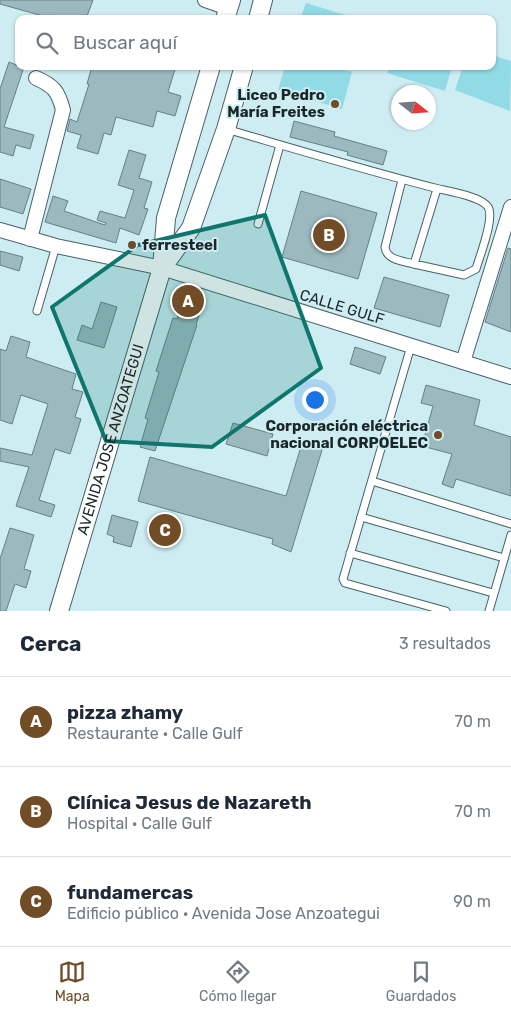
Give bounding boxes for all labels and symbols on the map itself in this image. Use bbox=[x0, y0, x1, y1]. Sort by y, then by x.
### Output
north arrow bbox=[391, 85, 436, 130]
place label: Liceo Pedro María Freites bbox=[227, 86, 325, 121]
marker: Liceo Pedro María Freites bbox=[329, 98, 341, 110]
pin: B bbox=[313, 216, 345, 254]
place label: ferresteel bbox=[142, 236, 217, 254]
marker: ferresteel bbox=[126, 239, 138, 251]
pin: A bbox=[172, 282, 204, 320]
street label: CALLE GULF bbox=[298, 286, 387, 328]
street label: AVENIDA JOSE ANZOATEGUI bbox=[73, 342, 148, 537]
your location bbox=[302, 387, 328, 413]
place label: Corporación eléctrica nacional CORPOELEC bbox=[265, 417, 428, 452]
marker: Corporación eléctrica nacional CORPOELEC bbox=[432, 429, 444, 441]
pin: C bbox=[149, 511, 181, 549]

